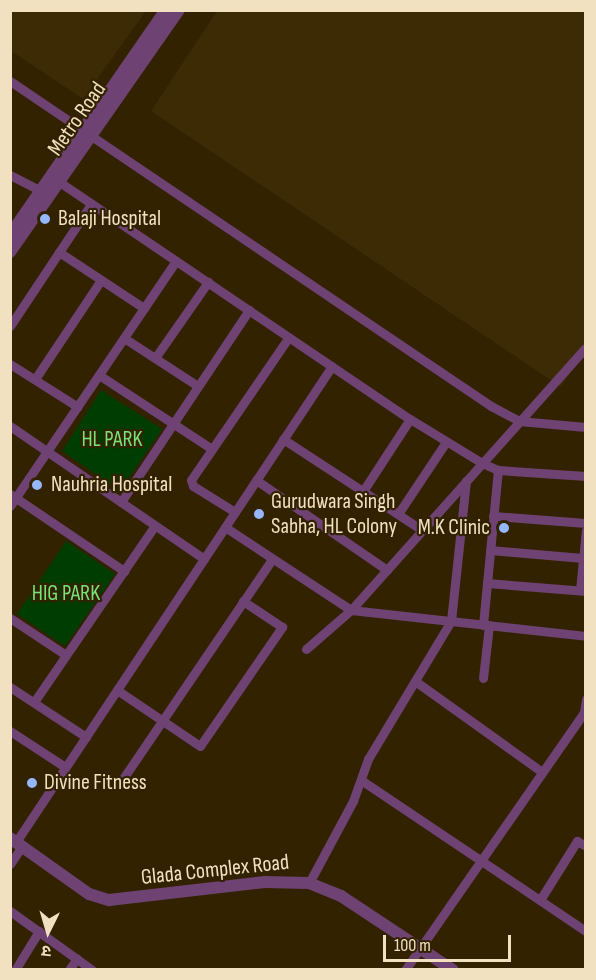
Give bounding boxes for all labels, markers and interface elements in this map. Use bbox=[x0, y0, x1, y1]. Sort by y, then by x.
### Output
street label: Metro Road bbox=[42, 77, 112, 161]
place label: Balaji Hospital bbox=[58, 206, 161, 232]
marker: Balaji Hospital bbox=[36, 210, 54, 228]
park label: HL PARK bbox=[81, 427, 143, 453]
place label: Nauhria Hospital bbox=[51, 472, 172, 498]
marker: Nauhria Hospital bbox=[28, 476, 46, 494]
place label: Gurudwara Singh Sabha, HL Colony bbox=[271, 488, 397, 540]
marker: Gurudwara Singh Sabha, HL Colony bbox=[252, 507, 266, 521]
place label: M.K Clinic bbox=[418, 515, 490, 541]
marker: M.K Clinic bbox=[495, 519, 513, 537]
park label: HIG PARK bbox=[32, 581, 100, 607]
place label: Divine Fitness bbox=[44, 770, 147, 796]
marker: Divine Fitness bbox=[25, 776, 39, 790]
street label: Glada Complex Road bbox=[140, 849, 290, 891]
north arrow bbox=[18, 902, 78, 962]
scale bar bbox=[386, 923, 514, 961]
text: 100 m bbox=[394, 935, 431, 956]
text: उ bbox=[41, 941, 52, 960]

